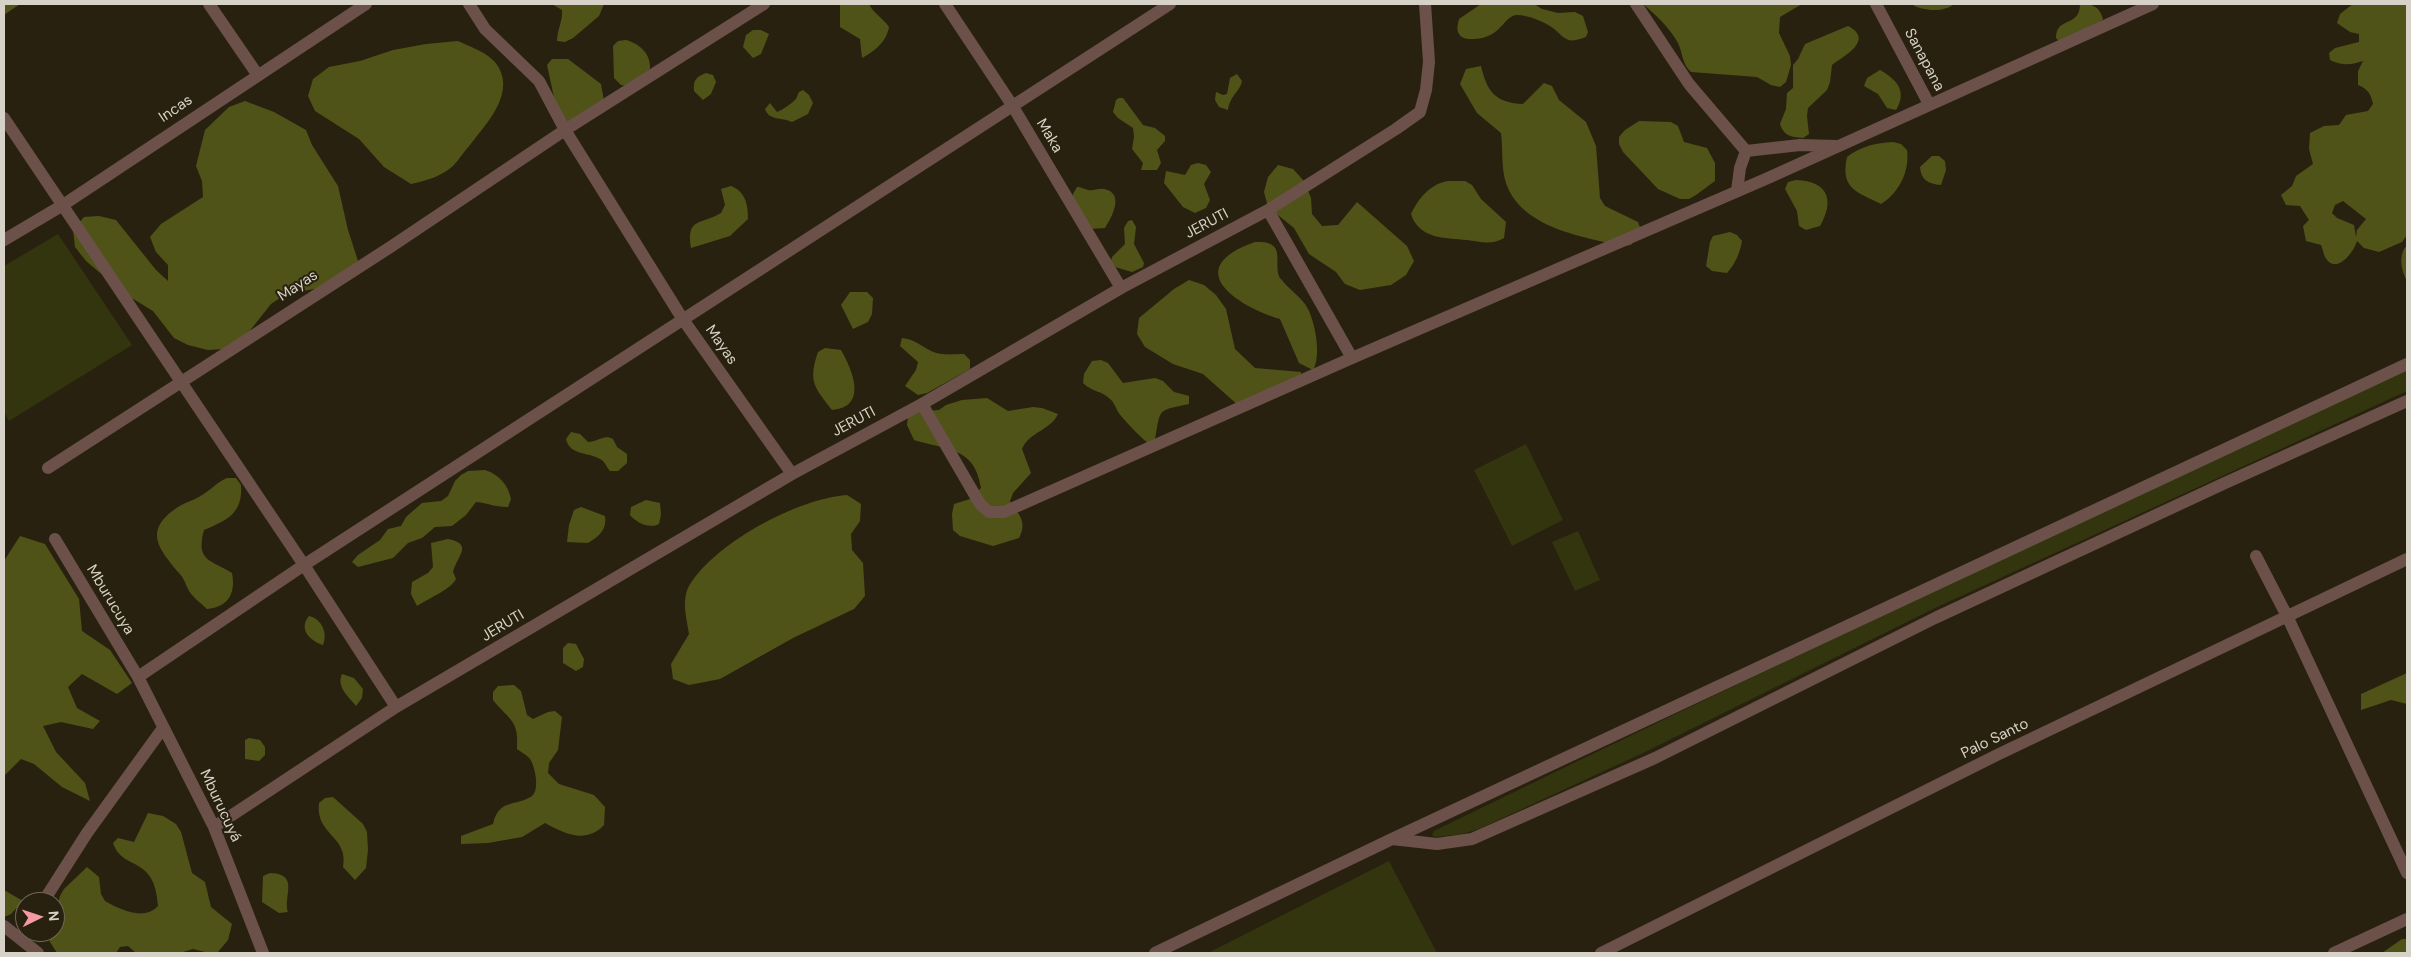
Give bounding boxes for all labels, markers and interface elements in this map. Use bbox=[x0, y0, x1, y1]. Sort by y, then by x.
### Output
street label: Sanapana bbox=[1900, 26, 1948, 94]
street label: Incas bbox=[156, 91, 196, 127]
street label: Maka bbox=[1032, 116, 1066, 156]
street label: JERUTI bbox=[1182, 205, 1232, 243]
street label: Mayas bbox=[275, 266, 321, 306]
street label: Mayas bbox=[701, 322, 741, 368]
street label: JERUTI bbox=[829, 403, 879, 441]
street label: Mburucuya bbox=[82, 562, 138, 638]
street label: JERUTI bbox=[478, 606, 528, 646]
street label: Palo Santo bbox=[1958, 715, 2032, 763]
street label: Mburucuyá bbox=[195, 767, 245, 845]
north arrow bbox=[15, 892, 65, 942]
text: N bbox=[45, 910, 63, 922]

